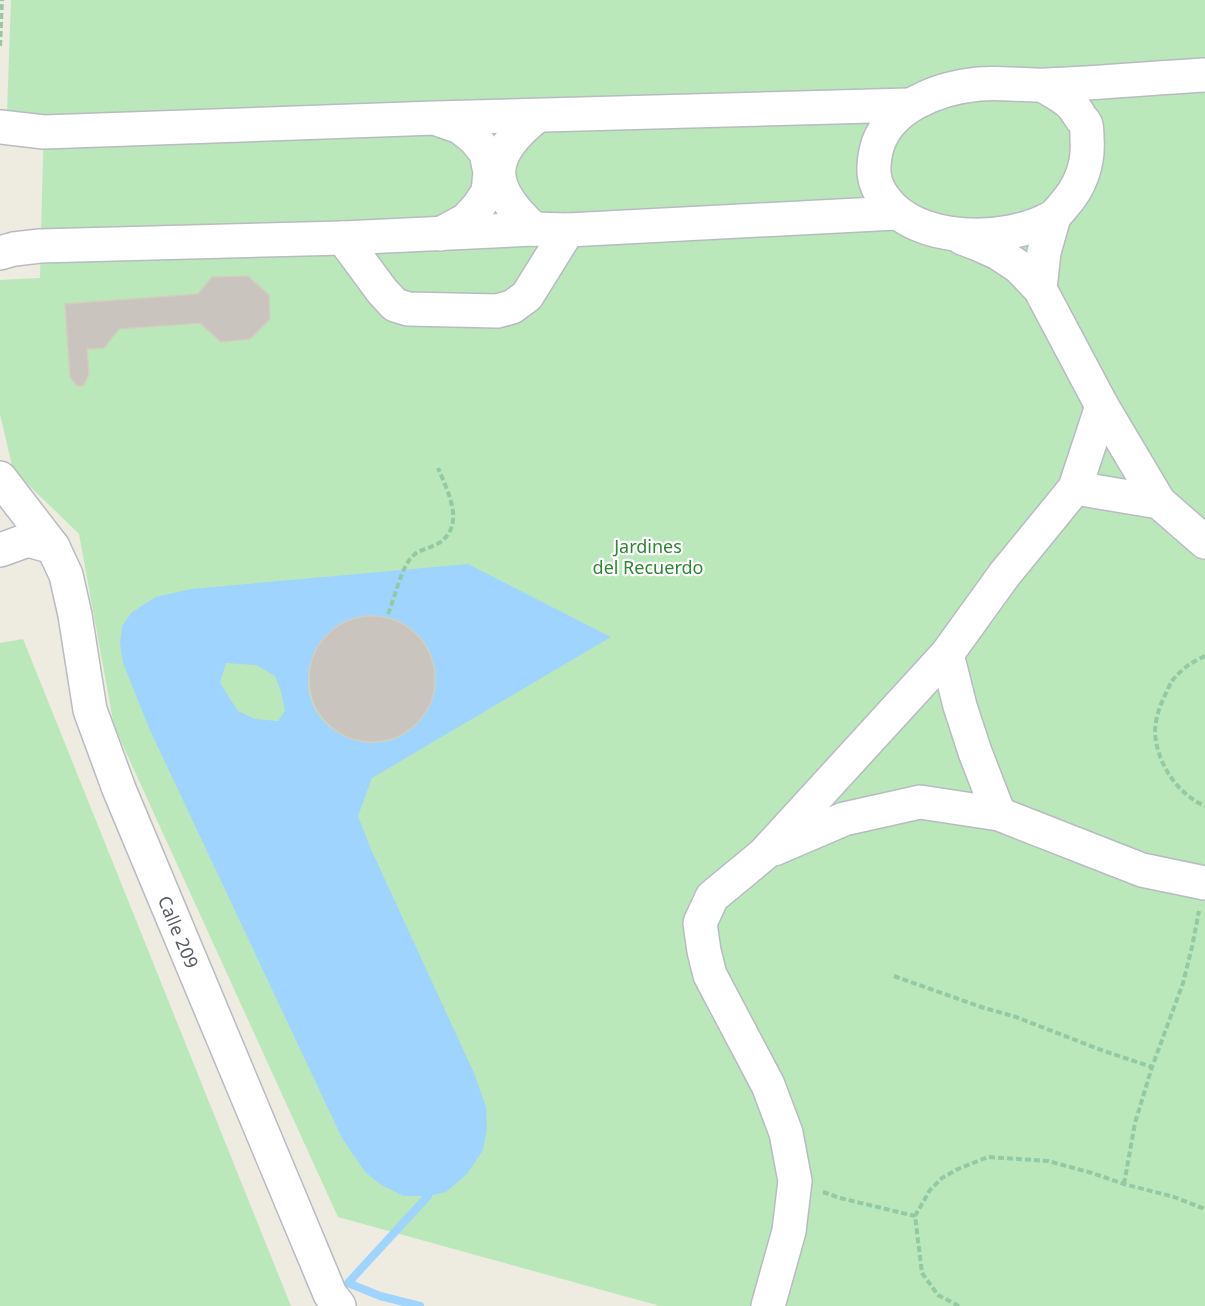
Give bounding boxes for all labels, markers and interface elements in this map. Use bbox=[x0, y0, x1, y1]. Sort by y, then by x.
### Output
park label: Jardines del Recuerdo bbox=[593, 534, 703, 579]
street label: Calle 209 bbox=[153, 892, 205, 972]

